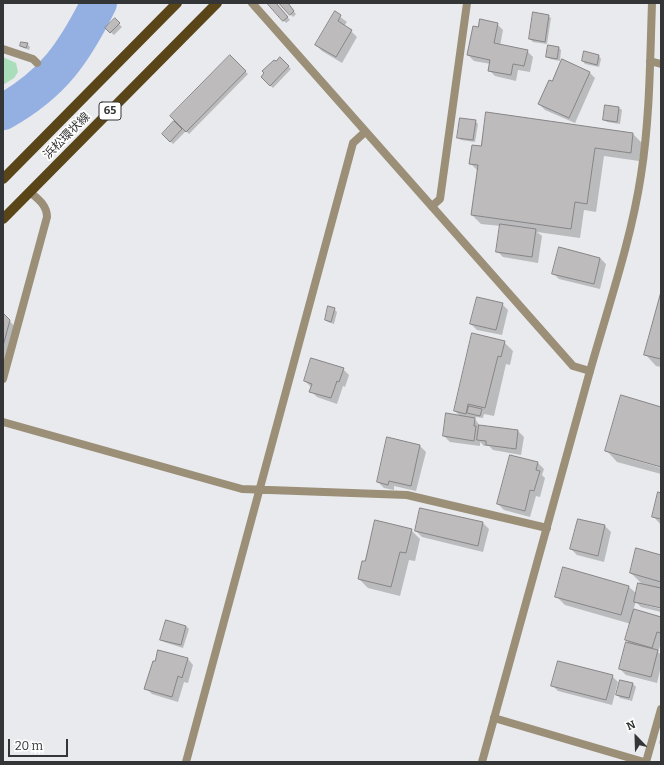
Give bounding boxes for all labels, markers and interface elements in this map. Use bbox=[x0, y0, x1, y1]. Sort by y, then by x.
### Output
road number: 65 bbox=[99, 102, 121, 120]
street label: 浜松環状線 bbox=[41, 110, 93, 162]
north arrow bbox=[616, 717, 656, 757]
text: N bbox=[625, 718, 638, 733]
scale bar bbox=[10, 731, 70, 757]
text: 20 m bbox=[15, 739, 43, 753]

